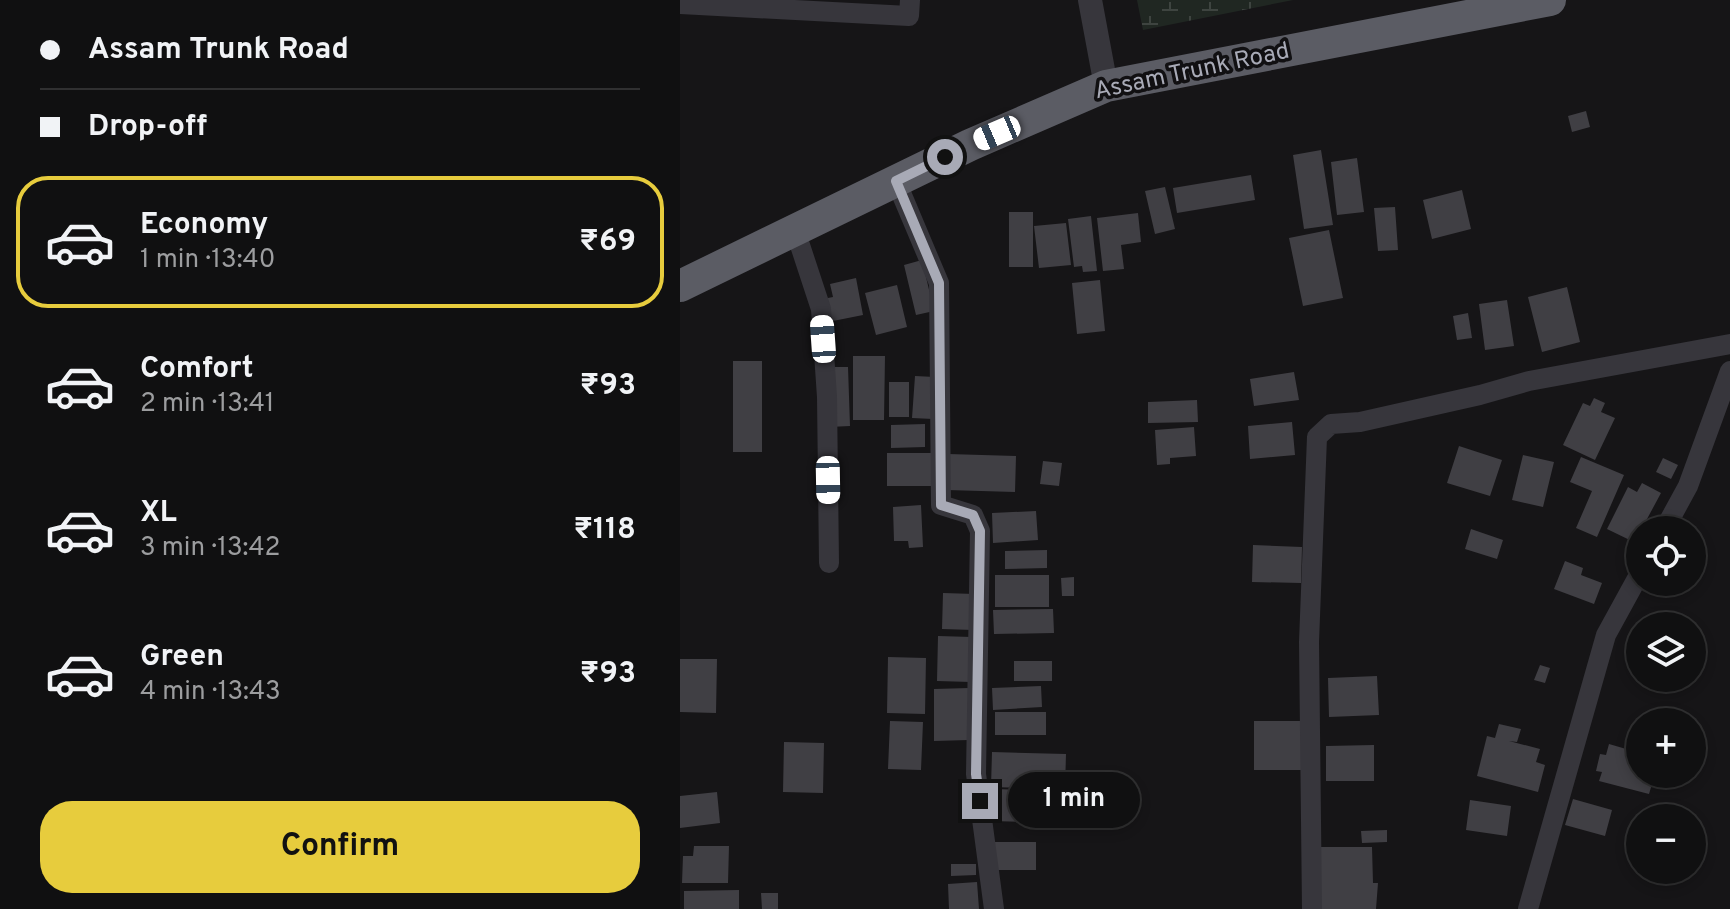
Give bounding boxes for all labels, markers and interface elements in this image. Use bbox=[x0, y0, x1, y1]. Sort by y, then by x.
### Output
text: Assam Trunk Road bbox=[88, 32, 349, 69]
street label: Assam Trunk Road bbox=[1092, 37, 1292, 107]
text: Drop-off bbox=[88, 109, 207, 146]
car bbox=[970, 113, 1024, 153]
route start bbox=[927, 139, 963, 175]
icon: car bbox=[44, 206, 116, 278]
text: Economy bbox=[140, 207, 268, 244]
text: ₹69 bbox=[579, 224, 636, 261]
text: 1 min · 13:40 bbox=[140, 244, 275, 277]
car bbox=[809, 314, 837, 364]
icon: car bbox=[44, 350, 116, 422]
text: Comfort bbox=[140, 351, 253, 388]
text: ₹93 bbox=[580, 368, 636, 405]
text: 2 min · 13:41 bbox=[140, 388, 275, 421]
car bbox=[816, 456, 840, 504]
icon: car bbox=[44, 494, 116, 566]
text: XL bbox=[140, 495, 177, 532]
text: ₹118 bbox=[573, 512, 636, 549]
map controls bbox=[1626, 516, 1706, 884]
button: locate bbox=[1626, 516, 1706, 596]
text: 3 min · 13:42 bbox=[140, 532, 281, 565]
button: layers bbox=[1626, 612, 1706, 692]
icon: car bbox=[44, 638, 116, 710]
text: Green bbox=[140, 639, 224, 676]
text: ₹93 bbox=[580, 656, 636, 693]
text: 4 min · 13:43 bbox=[140, 676, 281, 709]
button: + bbox=[1626, 708, 1706, 788]
callout: 1 min bbox=[1008, 773, 1140, 829]
route end bbox=[962, 783, 998, 819]
text: 1 min bbox=[1043, 783, 1105, 816]
button: Confirm bbox=[40, 801, 640, 893]
button: − bbox=[1626, 804, 1706, 884]

